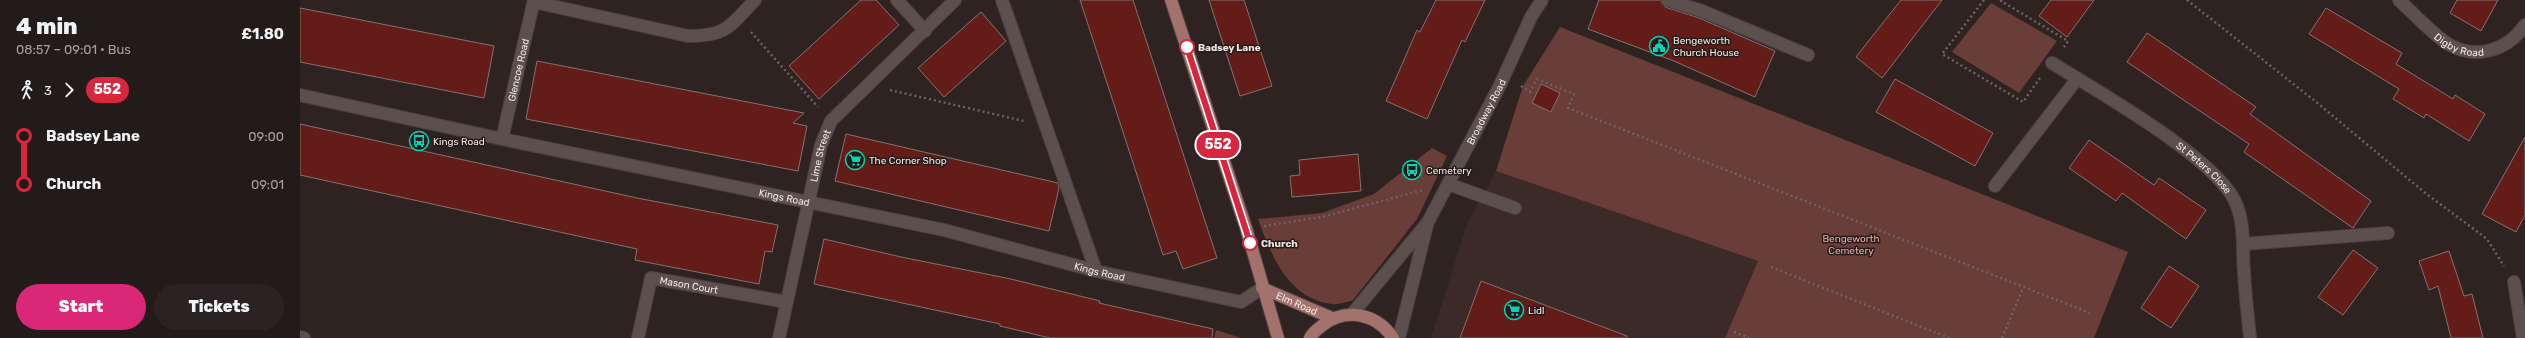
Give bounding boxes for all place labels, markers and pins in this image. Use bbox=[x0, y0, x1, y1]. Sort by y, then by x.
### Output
public building icon: Bengeworth Church House bbox=[1648, 35, 1670, 57]
place label: Bengeworth Church House bbox=[1673, 35, 1740, 59]
marker: Badsey Lane bbox=[1179, 39, 1195, 55]
place label: Badsey Lane bbox=[1198, 42, 1261, 54]
bus stop icon: Kings Road bbox=[408, 130, 430, 152]
place label: Kings Road bbox=[433, 136, 485, 148]
supermarket icon: The Corner Shop bbox=[844, 149, 866, 171]
place label: The Corner Shop bbox=[869, 155, 947, 167]
bus stop icon: Cemetery bbox=[1401, 159, 1423, 181]
place label: Cemetery bbox=[1426, 165, 1472, 177]
marker: Church bbox=[1242, 235, 1258, 251]
place label: Church bbox=[1261, 238, 1298, 250]
supermarket icon: Lidl bbox=[1503, 299, 1525, 321]
place label: Lidl bbox=[1528, 305, 1544, 317]

